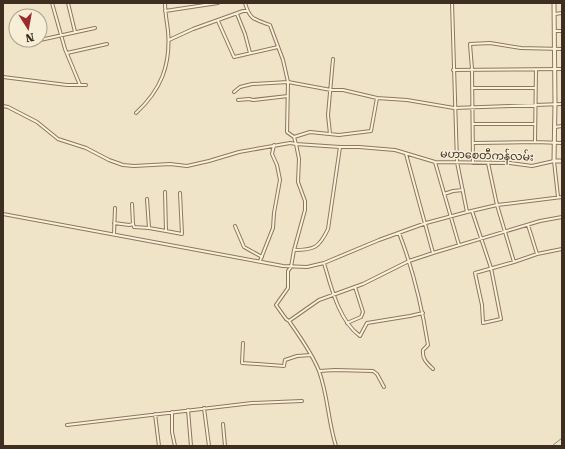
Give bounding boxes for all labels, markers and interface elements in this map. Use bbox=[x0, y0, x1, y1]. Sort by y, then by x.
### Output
north arrow bbox=[8, 8, 48, 48]
text: N bbox=[24, 30, 35, 45]
street label: မဟာစေတီကန်လမ်း bbox=[440, 146, 534, 166]

